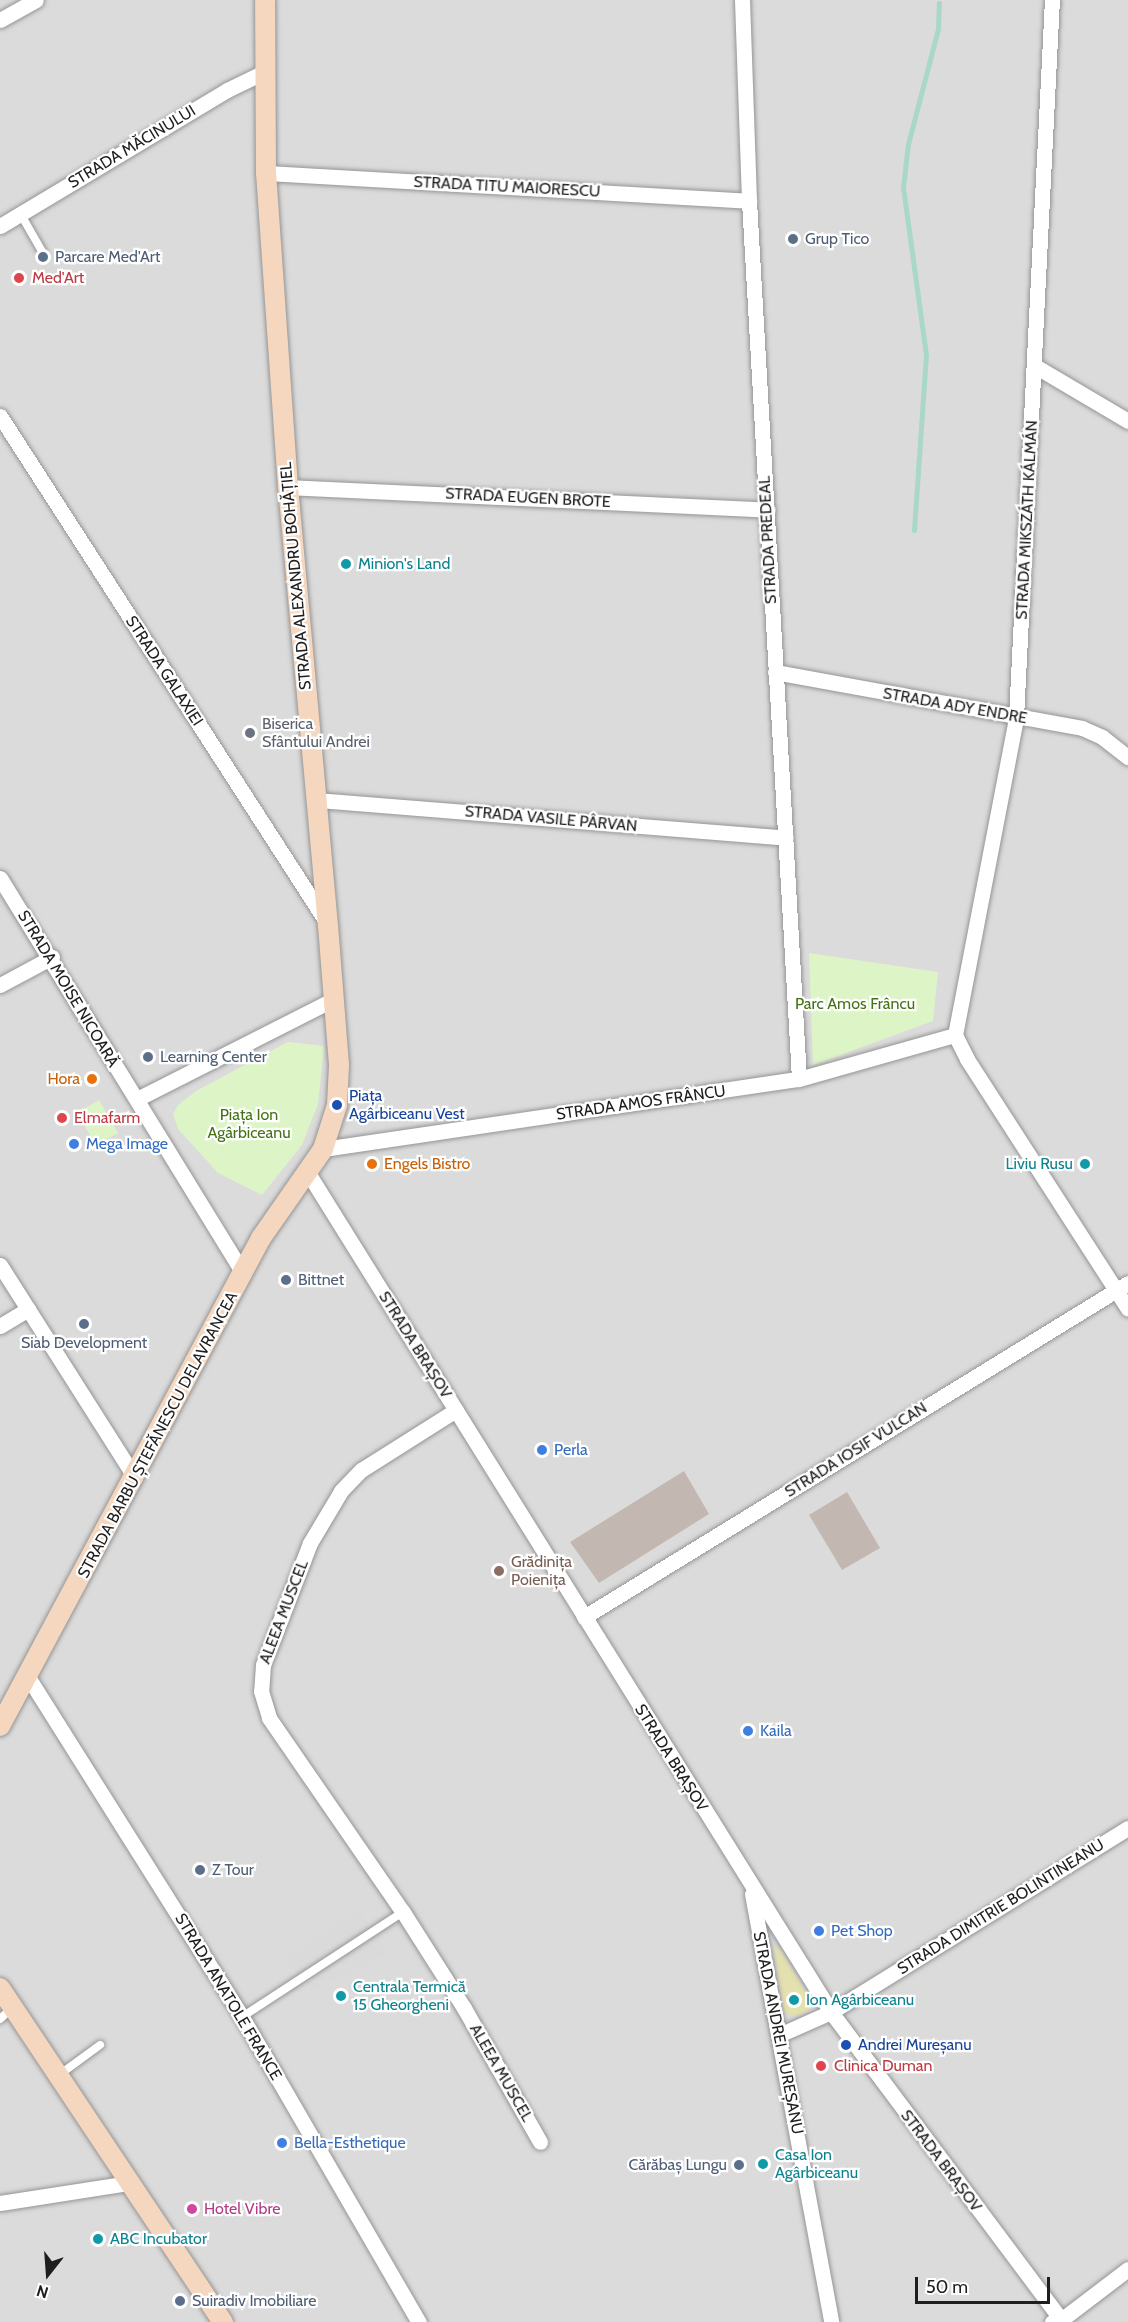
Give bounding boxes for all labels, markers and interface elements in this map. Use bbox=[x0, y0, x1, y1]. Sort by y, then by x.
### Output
street label: STRADA MĂCINULUI bbox=[65, 101, 199, 193]
street label: STRADA TITU MAIORESCU bbox=[413, 173, 601, 201]
place label: Grup Tico bbox=[805, 229, 869, 249]
marker: Grup Tico bbox=[786, 232, 800, 246]
place label: Parcare Med'Art bbox=[55, 247, 160, 267]
marker: Parcare Med'Art bbox=[36, 250, 50, 264]
place label: Med'Art bbox=[32, 268, 84, 288]
marker: Med'Art bbox=[10, 269, 28, 287]
street label: STRADA MIKSZÁTH KÁLMÁN bbox=[1012, 420, 1042, 620]
street label: STRADA ALEXANDRU BOHĂȚIEL bbox=[276, 461, 316, 691]
street label: STRADA PREDEAL bbox=[755, 475, 781, 605]
street label: STRADA EUGEN BROTE bbox=[445, 484, 611, 512]
place label: Minion's Land bbox=[358, 554, 450, 574]
marker: Minion's Land bbox=[339, 557, 353, 571]
street label: STRADA GALAXIEI bbox=[121, 612, 207, 730]
street label: STRADA ADY ENDRE bbox=[881, 684, 1029, 728]
place label: Biserica Sfântului Andrei bbox=[262, 714, 370, 752]
marker: Biserica Sfântului Andrei bbox=[243, 726, 257, 740]
street label: STRADA VASILE PÂRVAN bbox=[464, 802, 638, 836]
street label: STRADA MOISE NICOARĂ bbox=[13, 907, 123, 1071]
park label: Parc Amos Frâncu bbox=[795, 994, 915, 1014]
place label: Learning Center bbox=[160, 1047, 267, 1067]
marker: Learning Center bbox=[141, 1050, 155, 1064]
place label: Hora bbox=[48, 1069, 80, 1089]
marker: Hora bbox=[85, 1072, 99, 1086]
street label: STRADA AMOS FRÂNCU bbox=[555, 1082, 727, 1124]
place label: Piața Agârbiceanu Vest bbox=[349, 1086, 465, 1124]
marker: Piața Agârbiceanu Vest bbox=[330, 1098, 344, 1112]
park label: Piața Ion Agârbiceanu bbox=[207, 1105, 291, 1143]
place label: Elmafarm bbox=[74, 1108, 140, 1128]
marker: Elmafarm bbox=[55, 1111, 69, 1125]
place label: Mega Image bbox=[86, 1134, 168, 1154]
marker: Mega Image bbox=[67, 1137, 81, 1151]
place label: Engels Bistro bbox=[384, 1154, 470, 1174]
place label: Liviu Rusu bbox=[1005, 1154, 1073, 1174]
marker: Engels Bistro bbox=[365, 1157, 379, 1171]
marker: Liviu Rusu bbox=[1078, 1157, 1092, 1171]
place label: Bittnet bbox=[298, 1270, 344, 1290]
marker: Bittnet bbox=[279, 1273, 293, 1287]
street label: STRADA BRAȘOV bbox=[374, 1288, 456, 1402]
street label: STRADA BARBU ȘTEFĂNESCU DELAVRANCEA bbox=[74, 1289, 242, 1581]
marker: Siab Development bbox=[77, 1317, 91, 1331]
place label: Siab Development bbox=[21, 1333, 147, 1353]
street label: STRADA IOSIF VULCAN bbox=[781, 1398, 931, 1502]
place label: Perla bbox=[554, 1440, 588, 1460]
marker: Perla bbox=[535, 1443, 549, 1457]
place label: Grădinița Poienița bbox=[511, 1552, 572, 1590]
street label: ALEEA MUSCEL bbox=[255, 1557, 313, 1667]
marker: Grădinița Poienița bbox=[492, 1564, 506, 1578]
street label: STRADA BRAȘOV bbox=[630, 1701, 712, 1815]
place label: Kaila bbox=[760, 1721, 792, 1741]
marker: Kaila bbox=[741, 1724, 755, 1738]
street label: STRADA DIMITRIE BOLINTINEANU bbox=[894, 1835, 1108, 1979]
place label: Z Tour bbox=[212, 1860, 254, 1880]
marker: Z Tour bbox=[193, 1863, 207, 1877]
street label: STRADA ANATOLE FRANCE bbox=[171, 1910, 285, 2084]
place label: Pet Shop bbox=[831, 1921, 893, 1941]
marker: Pet Shop bbox=[812, 1924, 826, 1938]
street label: STRADA ANDREI MUREȘANU bbox=[749, 1930, 807, 2136]
place label: Centrala Termică 15 Gheorgheni bbox=[353, 1977, 466, 2015]
marker: Centrala Termică 15 Gheorgheni bbox=[334, 1989, 348, 2003]
place label: Ion Agârbiceanu bbox=[806, 1990, 914, 2010]
marker: Ion Agârbiceanu bbox=[787, 1993, 801, 2007]
street label: ALEEA MUSCEL bbox=[465, 2021, 537, 2125]
place label: Andrei Mureșanu bbox=[858, 2035, 972, 2055]
marker: Andrei Mureșanu bbox=[839, 2038, 853, 2052]
place label: Clinica Duman bbox=[834, 2056, 932, 2076]
marker: Clinica Duman bbox=[812, 2057, 830, 2075]
street label: STRADA BRAȘOV bbox=[896, 2106, 986, 2216]
place label: Bella-Esthetique bbox=[294, 2133, 406, 2153]
marker: Bella-Esthetique bbox=[275, 2136, 289, 2150]
place label: Casa Ion Agârbiceanu bbox=[775, 2145, 858, 2183]
place label: Cărăbaș Lungu bbox=[628, 2155, 727, 2175]
marker: Casa Ion Agârbiceanu bbox=[756, 2157, 770, 2171]
marker: Cărăbaș Lungu bbox=[732, 2158, 746, 2172]
place label: Hotel Vibre bbox=[204, 2199, 280, 2219]
marker: Hotel Vibre bbox=[185, 2202, 199, 2216]
place label: ABC Incubator bbox=[110, 2229, 207, 2249]
marker: ABC Incubator bbox=[91, 2232, 105, 2246]
north arrow bbox=[18, 2244, 78, 2304]
scale bar bbox=[918, 2265, 1053, 2303]
text: 50 m bbox=[926, 2276, 968, 2298]
text: N bbox=[34, 2281, 51, 2302]
place label: Suiradiv Imobiliare bbox=[192, 2291, 316, 2311]
marker: Suiradiv Imobiliare bbox=[173, 2294, 187, 2308]

